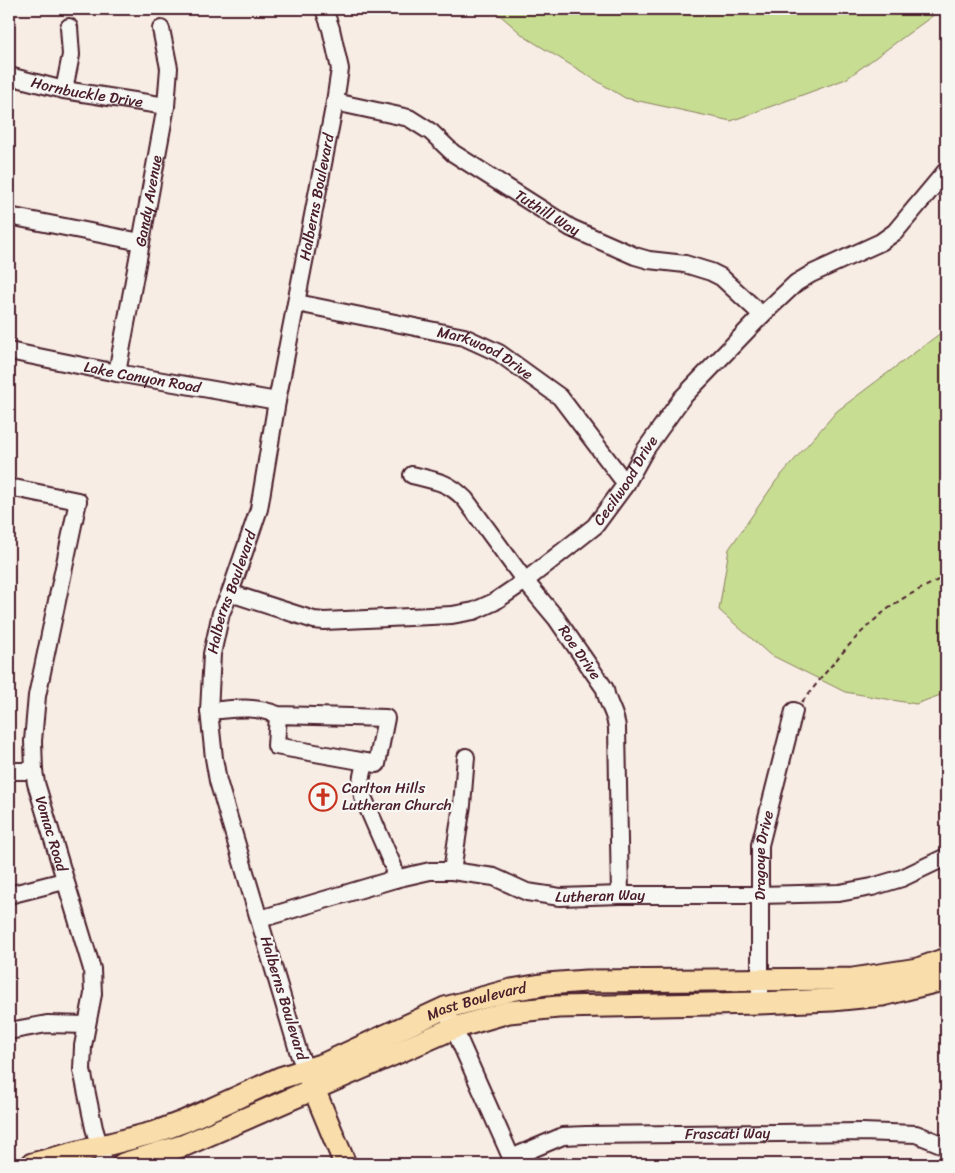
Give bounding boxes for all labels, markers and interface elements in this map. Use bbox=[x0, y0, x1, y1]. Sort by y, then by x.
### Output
street label: Hornbuckle Drive bbox=[28, 69, 145, 115]
street label: Halberns Boulevard bbox=[292, 130, 342, 263]
street label: Gandy Avenue bbox=[127, 153, 170, 249]
street label: Tuthill Way bbox=[510, 182, 584, 243]
street label: Markwood Drive bbox=[435, 319, 539, 387]
street label: Lake Canyon Road bbox=[82, 354, 204, 401]
street label: Cecilwood Drive bbox=[586, 430, 665, 531]
street label: Halberns Boulevard bbox=[199, 526, 264, 656]
street label: Roe Drive bbox=[551, 619, 608, 686]
place label: Carlton Hills Lutheran Church bbox=[342, 775, 452, 818]
church icon: Carlton Hills Lutheran Church bbox=[308, 782, 338, 812]
street label: Vomac Road bbox=[28, 793, 75, 876]
street label: Dragoye Drive bbox=[747, 807, 781, 900]
street label: Lutheran Way bbox=[553, 882, 645, 910]
street label: Halberns Boulevard bbox=[253, 933, 316, 1064]
street label: Mast Boulevard bbox=[422, 974, 529, 1028]
street label: Frascati Way bbox=[685, 1120, 771, 1147]

